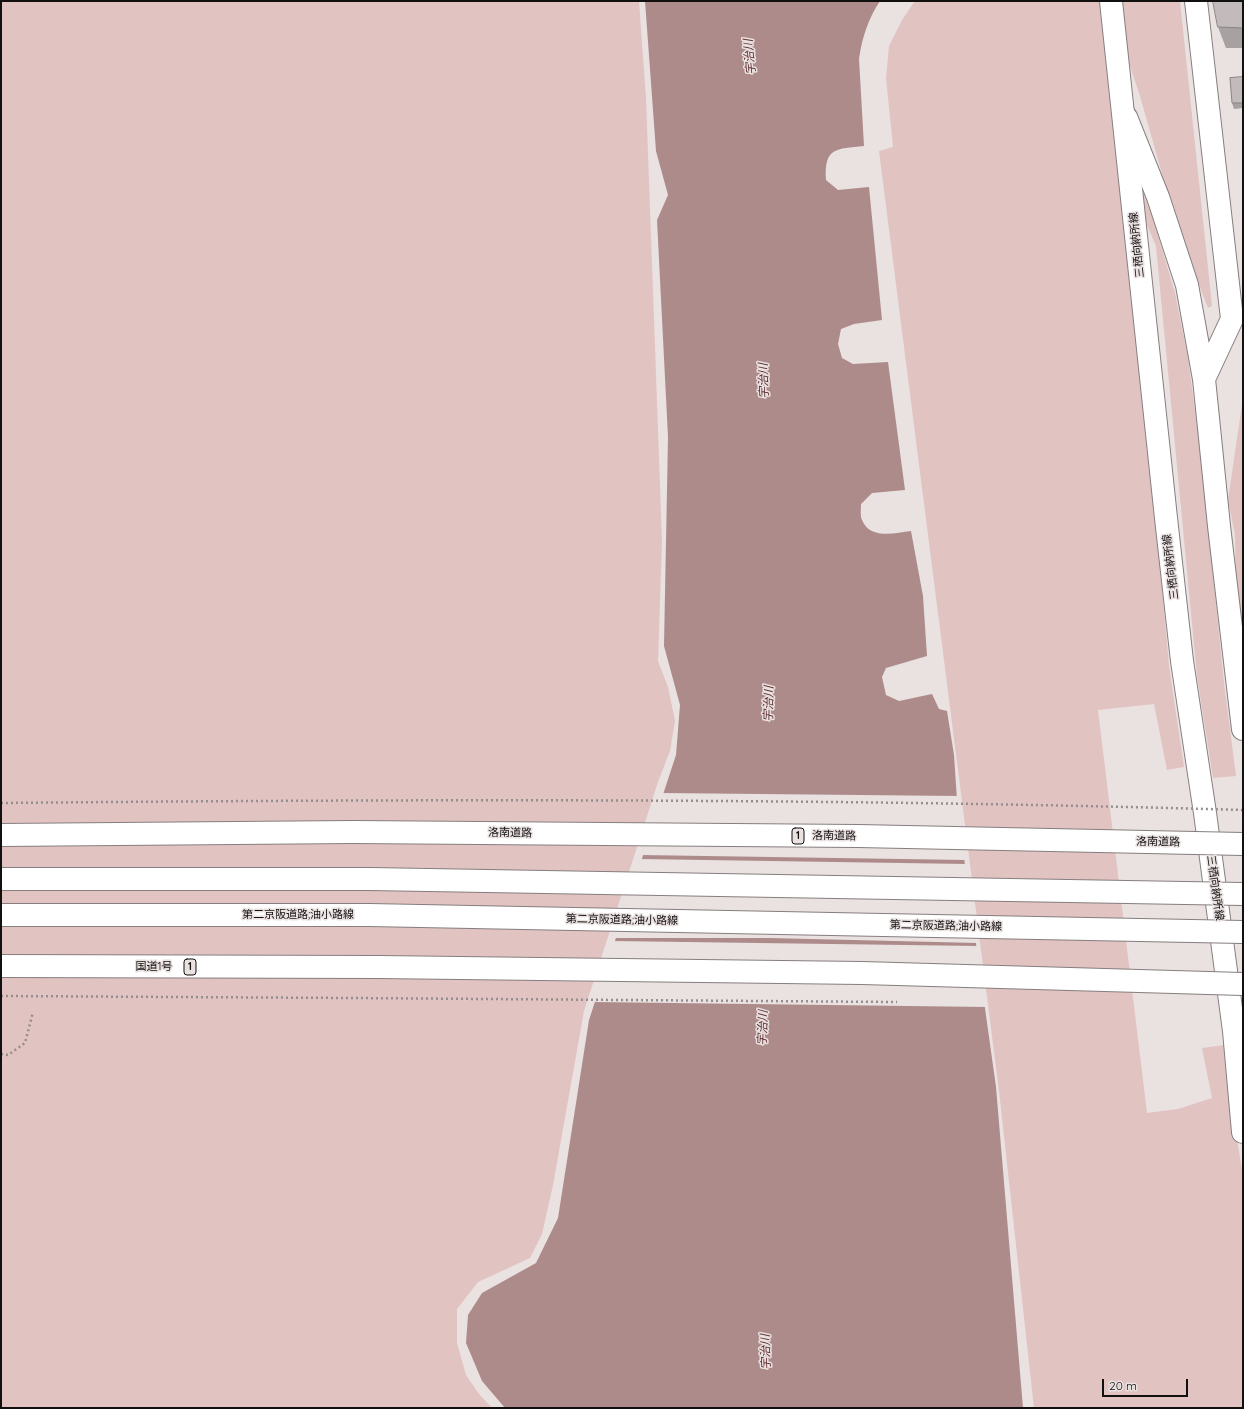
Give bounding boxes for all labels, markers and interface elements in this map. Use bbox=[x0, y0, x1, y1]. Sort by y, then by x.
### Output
water label: 宇治川 bbox=[741, 38, 759, 76]
street label: 三栖向納所線 bbox=[1127, 211, 1147, 279]
water label: 宇治川 bbox=[756, 363, 772, 399]
street label: 三栖向納所線 bbox=[1160, 533, 1182, 601]
water label: 宇治川 bbox=[761, 686, 777, 722]
street label: 洛南道路 bbox=[488, 826, 532, 840]
road number: 1 bbox=[792, 828, 804, 844]
street label: 洛南道路 bbox=[812, 829, 856, 843]
street label: 洛南道路 bbox=[1136, 835, 1180, 849]
street label: 三栖向納所線 bbox=[1204, 854, 1226, 922]
street label: 第二京阪道路;油小路線 bbox=[242, 908, 354, 922]
street label: 第二京阪道路;油小路線 bbox=[566, 912, 678, 928]
street label: 第二京阪道路;油小路線 bbox=[890, 918, 1002, 934]
road number: 1 bbox=[184, 959, 196, 975]
street label: 国道1号 bbox=[135, 960, 173, 974]
water label: 宇治川 bbox=[755, 1010, 771, 1046]
water label: 宇治川 bbox=[758, 1334, 774, 1370]
scale bar bbox=[1104, 1371, 1190, 1397]
text: 20 m bbox=[1109, 1378, 1137, 1393]

